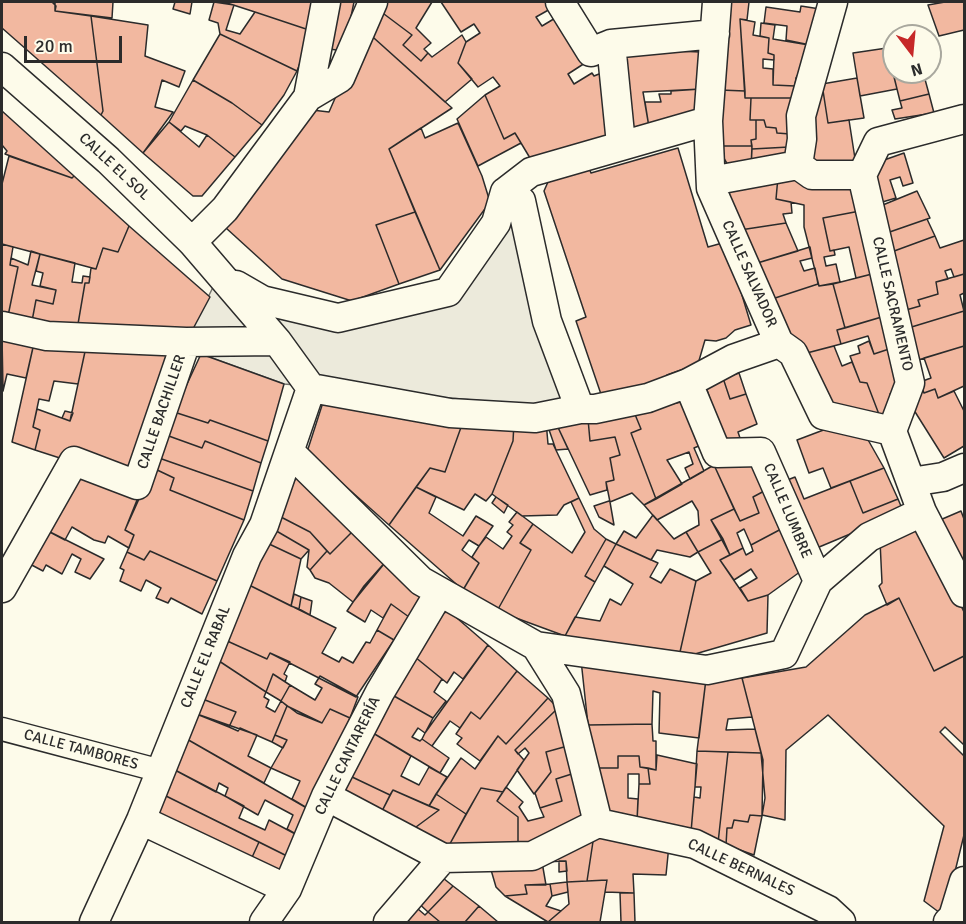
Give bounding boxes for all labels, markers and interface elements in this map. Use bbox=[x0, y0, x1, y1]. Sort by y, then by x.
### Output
scale bar bbox=[27, 24, 124, 62]
north arrow bbox=[882, 24, 942, 84]
text: 20 m bbox=[35, 35, 73, 57]
text: N bbox=[908, 58, 925, 81]
street label: CALLE EL SOL bbox=[75, 129, 153, 205]
street label: CALLE SALVADOR bbox=[717, 218, 781, 330]
street label: CALLE SACRAMENTO bbox=[868, 235, 916, 373]
street label: CALLE BACHILLER bbox=[134, 352, 190, 472]
street label: CALLE LUMBRE bbox=[759, 461, 815, 561]
street label: CALLE EL RABAL bbox=[177, 603, 235, 711]
street label: CALLE CANTARERÍA bbox=[312, 694, 384, 818]
street label: CALLE TAMBORES bbox=[22, 726, 140, 774]
street label: CALLE BERNALES bbox=[685, 835, 797, 901]

